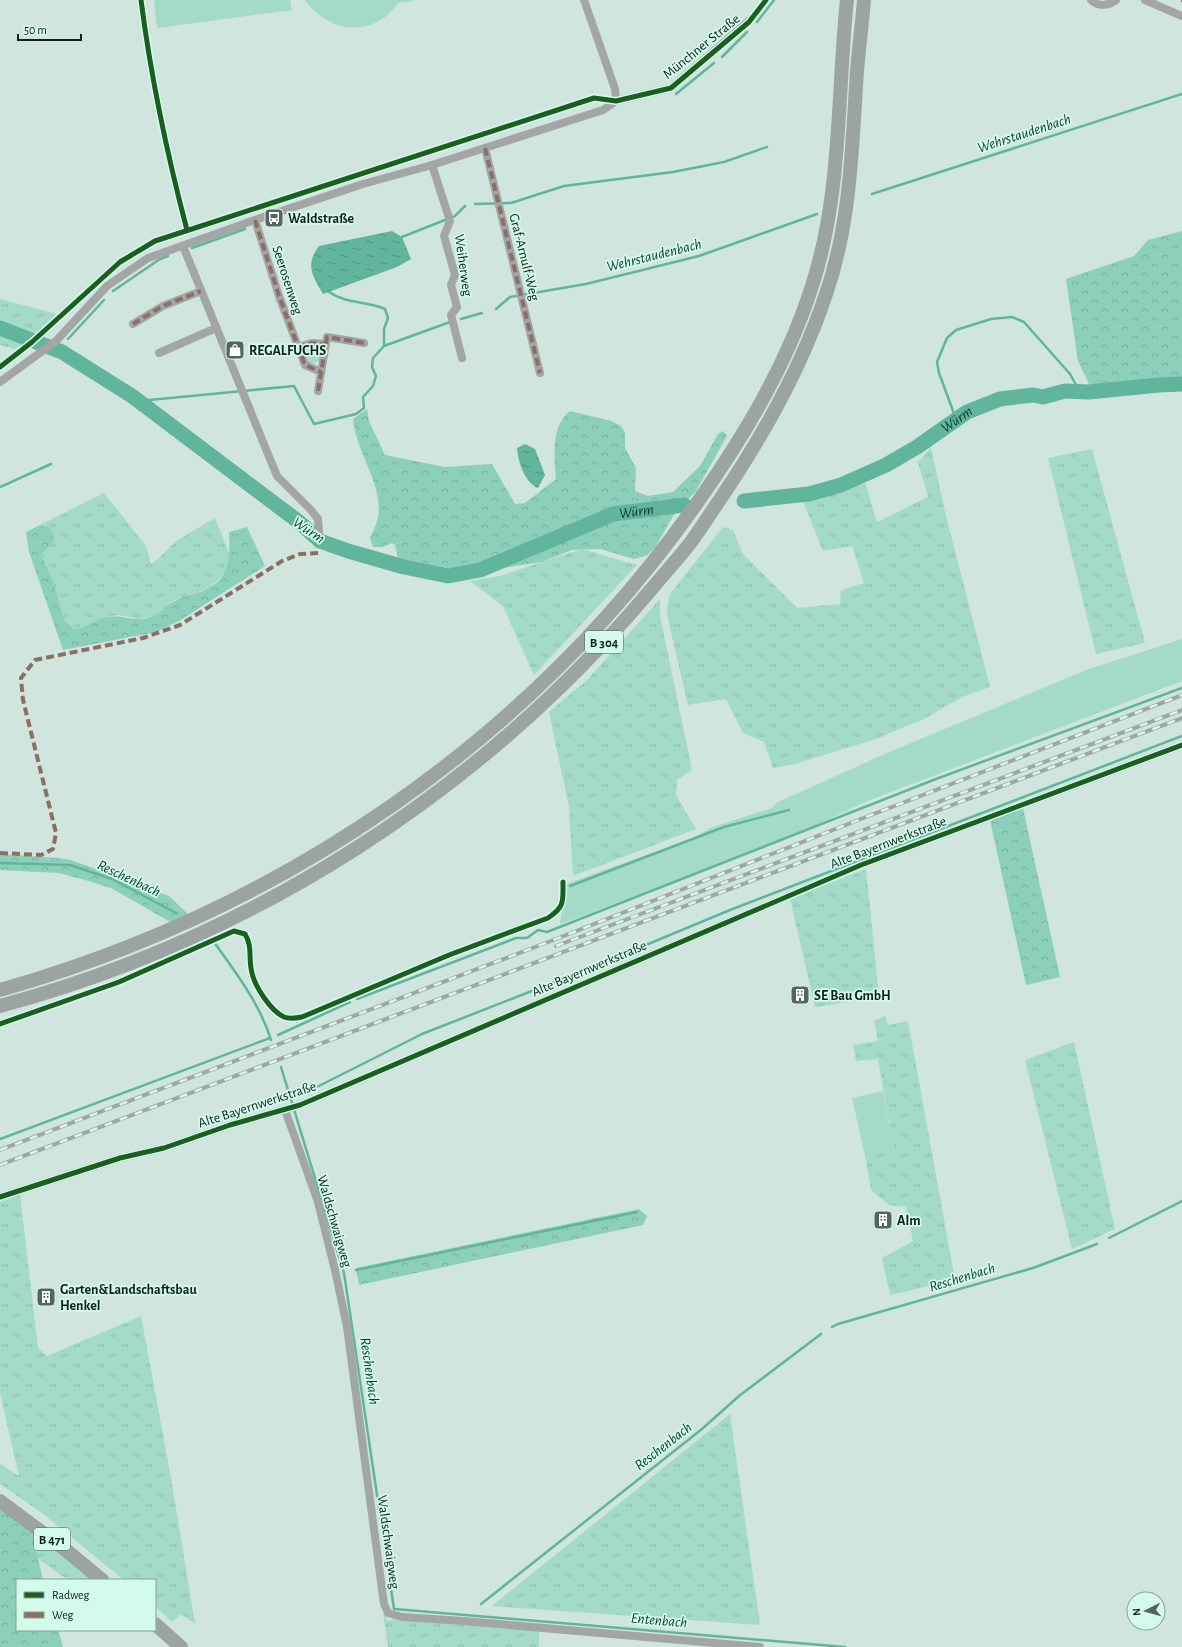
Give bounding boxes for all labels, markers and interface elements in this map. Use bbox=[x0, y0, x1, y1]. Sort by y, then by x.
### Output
street label: Münchner Straße bbox=[661, 12, 743, 82]
scale bar bbox=[18, 16, 81, 42]
text: 50 m bbox=[24, 24, 47, 36]
water label: Wehrstaudenbach bbox=[976, 111, 1073, 156]
bus stop icon: Waldstraße bbox=[263, 207, 285, 229]
place label: Waldstraße bbox=[288, 212, 355, 226]
street label: Graf-Arnulf-Weg bbox=[506, 212, 542, 302]
street label: Weiherweg bbox=[452, 233, 474, 297]
water label: Wehrstaudenbach bbox=[605, 236, 703, 275]
street label: Seerosenweg bbox=[269, 244, 305, 317]
shop icon: REGALFUCHS bbox=[224, 339, 246, 361]
place label: REGALFUCHS bbox=[249, 344, 326, 358]
water label: Würm bbox=[938, 404, 975, 436]
water label: Würm bbox=[618, 502, 655, 521]
water label: Würm bbox=[290, 514, 327, 546]
road number: B 304 bbox=[585, 631, 623, 653]
street label: Alte Bayernwerkstraße bbox=[828, 814, 948, 872]
water label: Reschenbach bbox=[95, 857, 163, 900]
street label: Alte Bayernwerkstraße bbox=[530, 938, 649, 999]
building icon: SE Bau GmbH bbox=[789, 984, 811, 1006]
place label: SE Bau GmbH bbox=[814, 989, 891, 1003]
street label: Alte Bayernwerkstraße bbox=[196, 1079, 318, 1131]
street label: Waldschwaigweg bbox=[314, 1174, 354, 1269]
building icon: Alm bbox=[872, 1209, 894, 1231]
place label: Alm bbox=[897, 1214, 921, 1228]
water label: Reschenbach bbox=[927, 1260, 997, 1295]
place label: Garten&Landschaftsbau Henkel bbox=[60, 1283, 197, 1313]
building icon: Garten&Landschaftsbau Henkel bbox=[35, 1286, 57, 1308]
water label: Reschenbach bbox=[357, 1336, 382, 1406]
water label: Reschenbach bbox=[632, 1420, 695, 1473]
street label: Waldschwaigweg bbox=[374, 1494, 402, 1590]
road number: B 471 bbox=[34, 1528, 70, 1550]
legend bbox=[16, 1579, 156, 1631]
text: Radweg bbox=[52, 1589, 89, 1601]
north arrow bbox=[1126, 1591, 1166, 1631]
text: N bbox=[1131, 1608, 1142, 1616]
text: Weg bbox=[52, 1609, 74, 1621]
water label: Entenbach bbox=[630, 1611, 688, 1630]

